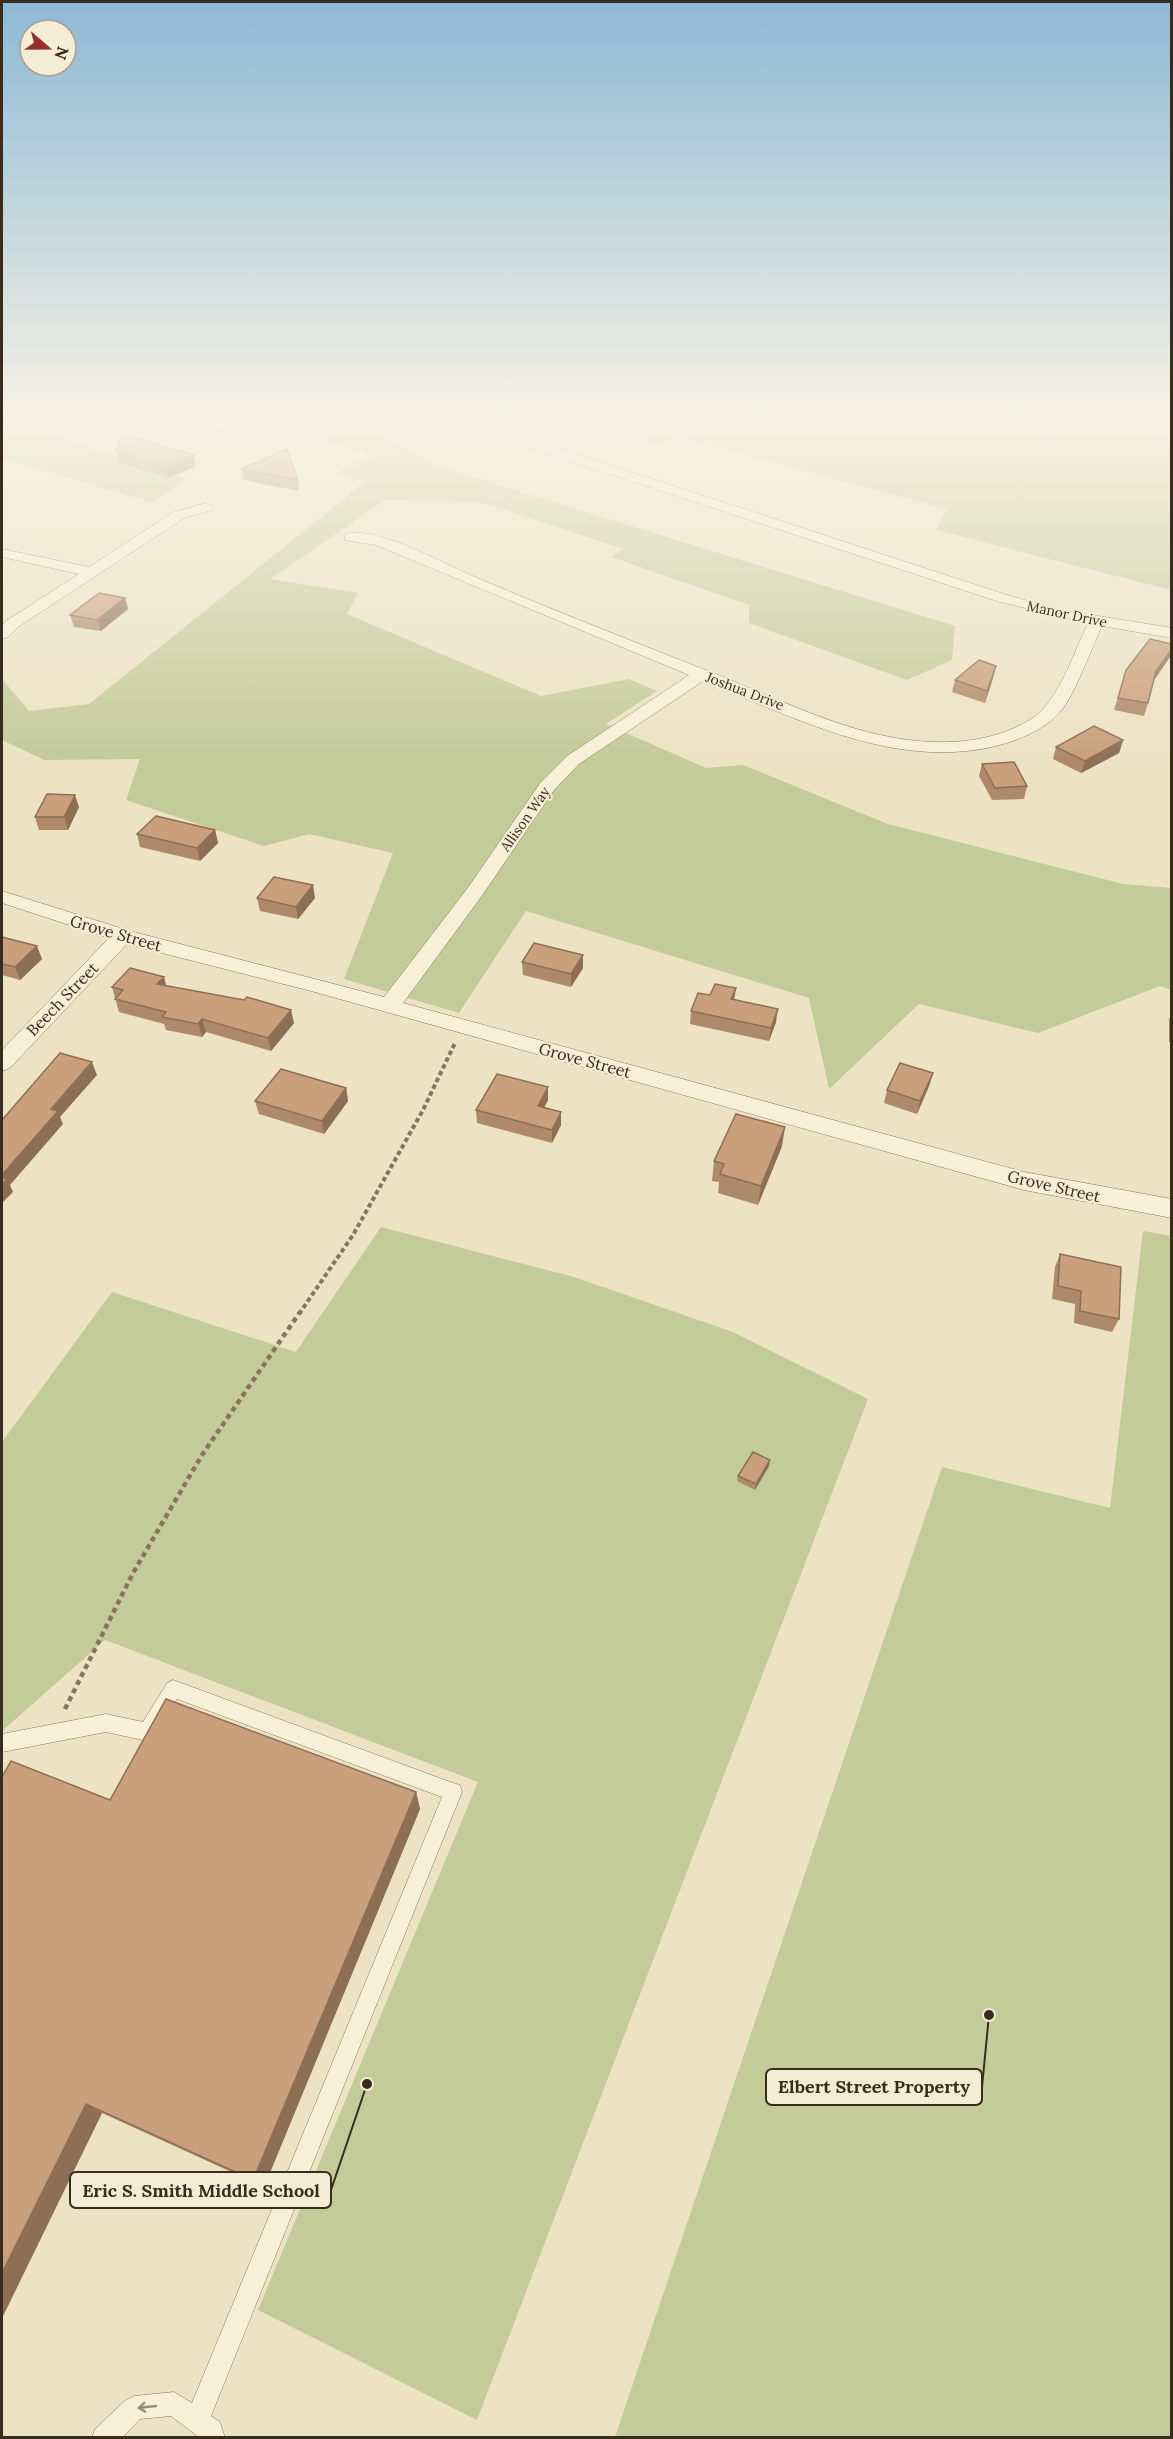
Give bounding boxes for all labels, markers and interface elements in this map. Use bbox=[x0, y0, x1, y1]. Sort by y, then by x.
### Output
north arrow bbox=[18, 18, 78, 78]
text: N bbox=[51, 44, 74, 62]
street label: Manor Drive bbox=[1025, 597, 1109, 631]
street label: Joshua Drive bbox=[702, 667, 787, 714]
street label: Allison Way bbox=[496, 783, 554, 856]
street label: Grove Street bbox=[68, 910, 165, 956]
street label: Beech Street bbox=[22, 957, 103, 1040]
street label: Grove Street bbox=[537, 1038, 634, 1082]
street label: Grove Street bbox=[1006, 1166, 1103, 1207]
callout: Elbert Street Property bbox=[766, 2069, 982, 2105]
text: Elbert Street Property bbox=[778, 2075, 970, 2098]
callout: Eric S. Smith Middle School bbox=[70, 2172, 331, 2208]
text: Eric S. Smith Middle School bbox=[82, 2179, 320, 2202]
one-way arrow bbox=[138, 2402, 157, 2413]

